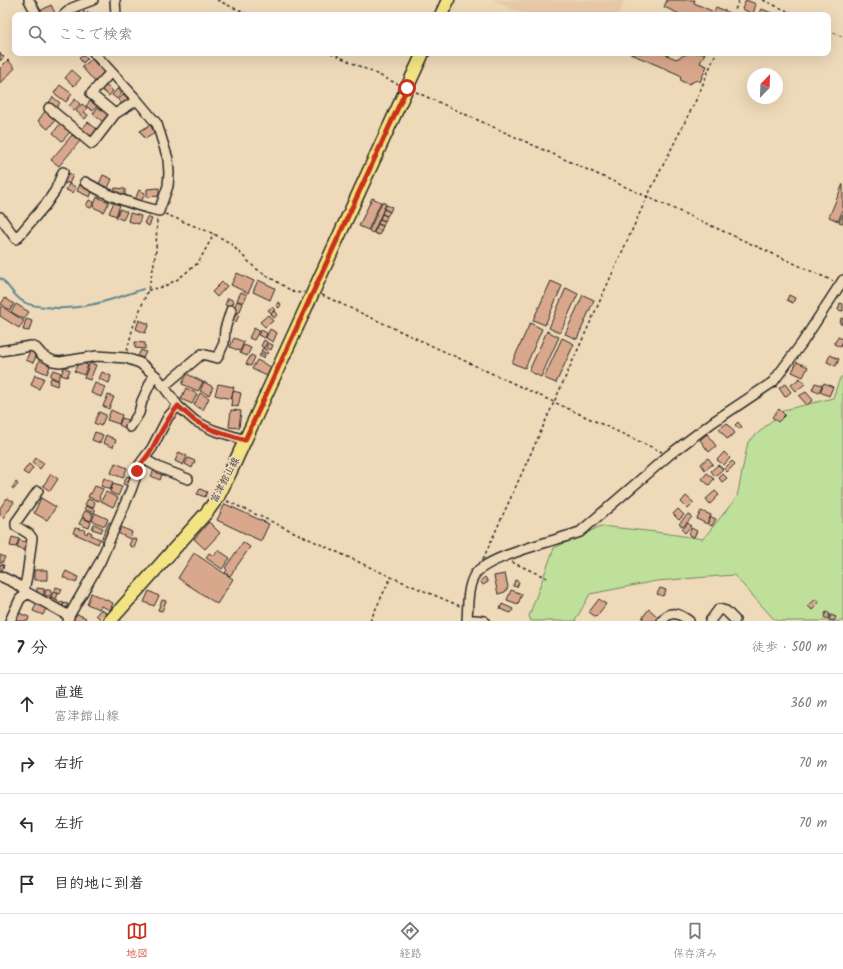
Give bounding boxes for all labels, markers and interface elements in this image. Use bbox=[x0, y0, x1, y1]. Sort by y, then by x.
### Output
search box bbox=[12, 12, 831, 56]
icon: search bbox=[26, 23, 48, 45]
text: ここで検索 bbox=[58, 23, 133, 47]
north arrow bbox=[747, 68, 783, 104]
route start bbox=[398, 79, 416, 97]
street label: 富津館山線 bbox=[206, 454, 244, 506]
route end bbox=[128, 462, 146, 480]
text: 7 分 bbox=[16, 635, 48, 662]
text: 徒歩 · 500 m bbox=[752, 637, 827, 658]
text: 直進 bbox=[54, 681, 84, 705]
icon: ahead bbox=[16, 693, 38, 715]
text: 360 m bbox=[790, 693, 827, 714]
text: 富津館山線 bbox=[54, 706, 119, 727]
text: 右折 bbox=[54, 752, 84, 776]
icon: right bbox=[16, 753, 38, 775]
text: 70 m bbox=[799, 753, 827, 774]
text: 左折 bbox=[54, 812, 84, 836]
icon: left bbox=[16, 813, 38, 835]
text: 70 m bbox=[799, 813, 827, 834]
text: 目的地に到着 bbox=[54, 872, 144, 896]
icon: arrive bbox=[16, 873, 38, 895]
tab: 地図 bbox=[126, 920, 148, 963]
tab: 経路 bbox=[399, 920, 421, 963]
tab: 保存済み bbox=[673, 920, 717, 963]

